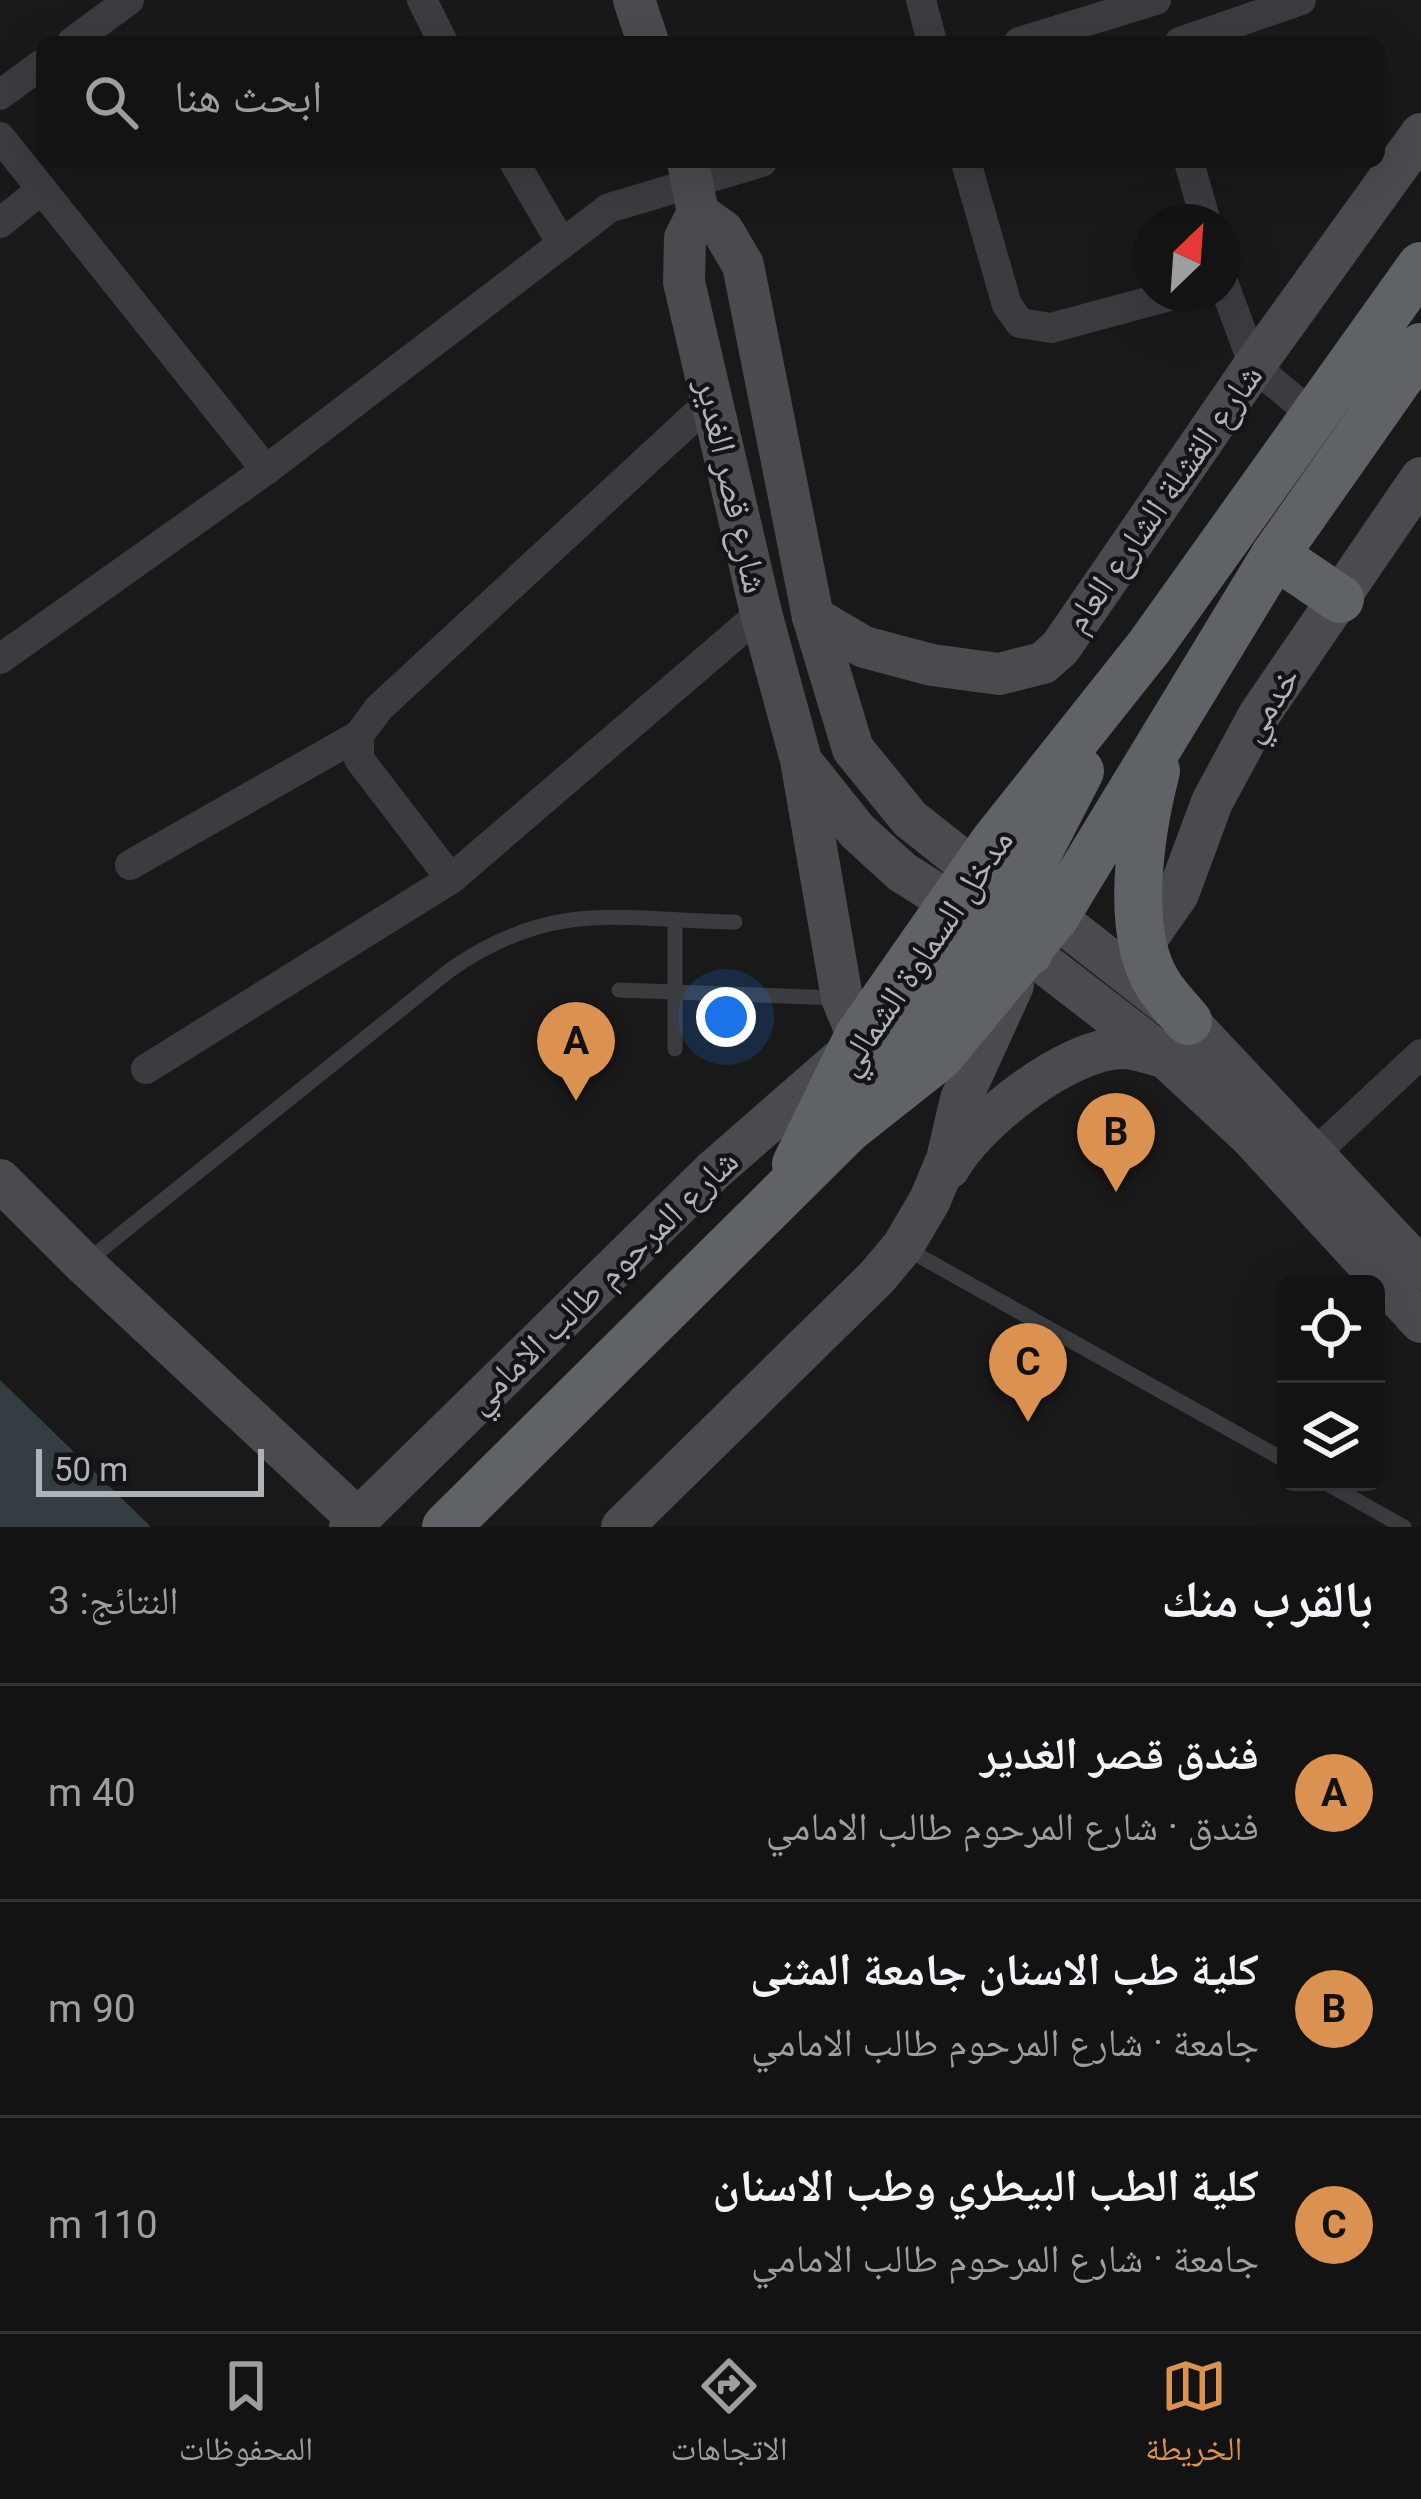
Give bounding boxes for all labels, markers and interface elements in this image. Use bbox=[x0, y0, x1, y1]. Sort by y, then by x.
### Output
search box bbox=[36, 36, 1385, 168]
icon: search bbox=[78, 69, 144, 135]
text: ابحث هنا bbox=[174, 70, 322, 123]
north arrow bbox=[1133, 204, 1241, 312]
street label: شارع القشلة الشارع العام bbox=[1055, 356, 1273, 641]
street label: شارع قصر الغدير bbox=[686, 374, 777, 598]
street label: خدمي bbox=[1229, 659, 1315, 753]
street label: مدخل السماوة الشمالي bbox=[826, 821, 1028, 1087]
your location bbox=[696, 987, 756, 1047]
pin: A bbox=[537, 1002, 615, 1101]
pin: B bbox=[1077, 1093, 1155, 1192]
street label: شارع المرحوم طالب الامامي bbox=[457, 1140, 752, 1427]
map controls bbox=[1277, 1275, 1385, 1491]
button: locate bbox=[1277, 1275, 1385, 1383]
pin: C bbox=[989, 1323, 1067, 1422]
button: layers bbox=[1277, 1383, 1385, 1491]
scale bar bbox=[36, 1443, 264, 1496]
text: 50 m bbox=[54, 1450, 128, 1489]
text: بالقرب منك bbox=[1161, 1570, 1373, 1629]
text: النتائج: 3 bbox=[48, 1578, 179, 1624]
text: فندق قصر الغدير bbox=[980, 1727, 1259, 1780]
text: 40 m bbox=[48, 1770, 136, 1816]
text: A bbox=[1321, 1770, 1347, 1816]
text: فندق · شارع المرحوم طالب الامامي bbox=[766, 1804, 1259, 1850]
text: كلية طب الاسنان جامعة المثنى bbox=[750, 1943, 1259, 1996]
text: 90 m bbox=[48, 1986, 136, 2032]
text: B bbox=[1322, 1986, 1346, 2032]
text: جامعة · شارع المرحوم طالب الامامي bbox=[751, 2020, 1259, 2066]
text: كلية الطب البيطري وطب الاسنان bbox=[713, 2159, 1259, 2212]
text: 110 m bbox=[48, 2202, 158, 2248]
text: C bbox=[1321, 2202, 1347, 2248]
text: جامعة · شارع المرحوم طالب الامامي bbox=[751, 2236, 1259, 2282]
tab: المحفوظات bbox=[179, 2353, 313, 2481]
tab: الاتجاهات bbox=[670, 2353, 788, 2481]
tab: الخريطة bbox=[1145, 2353, 1242, 2481]

